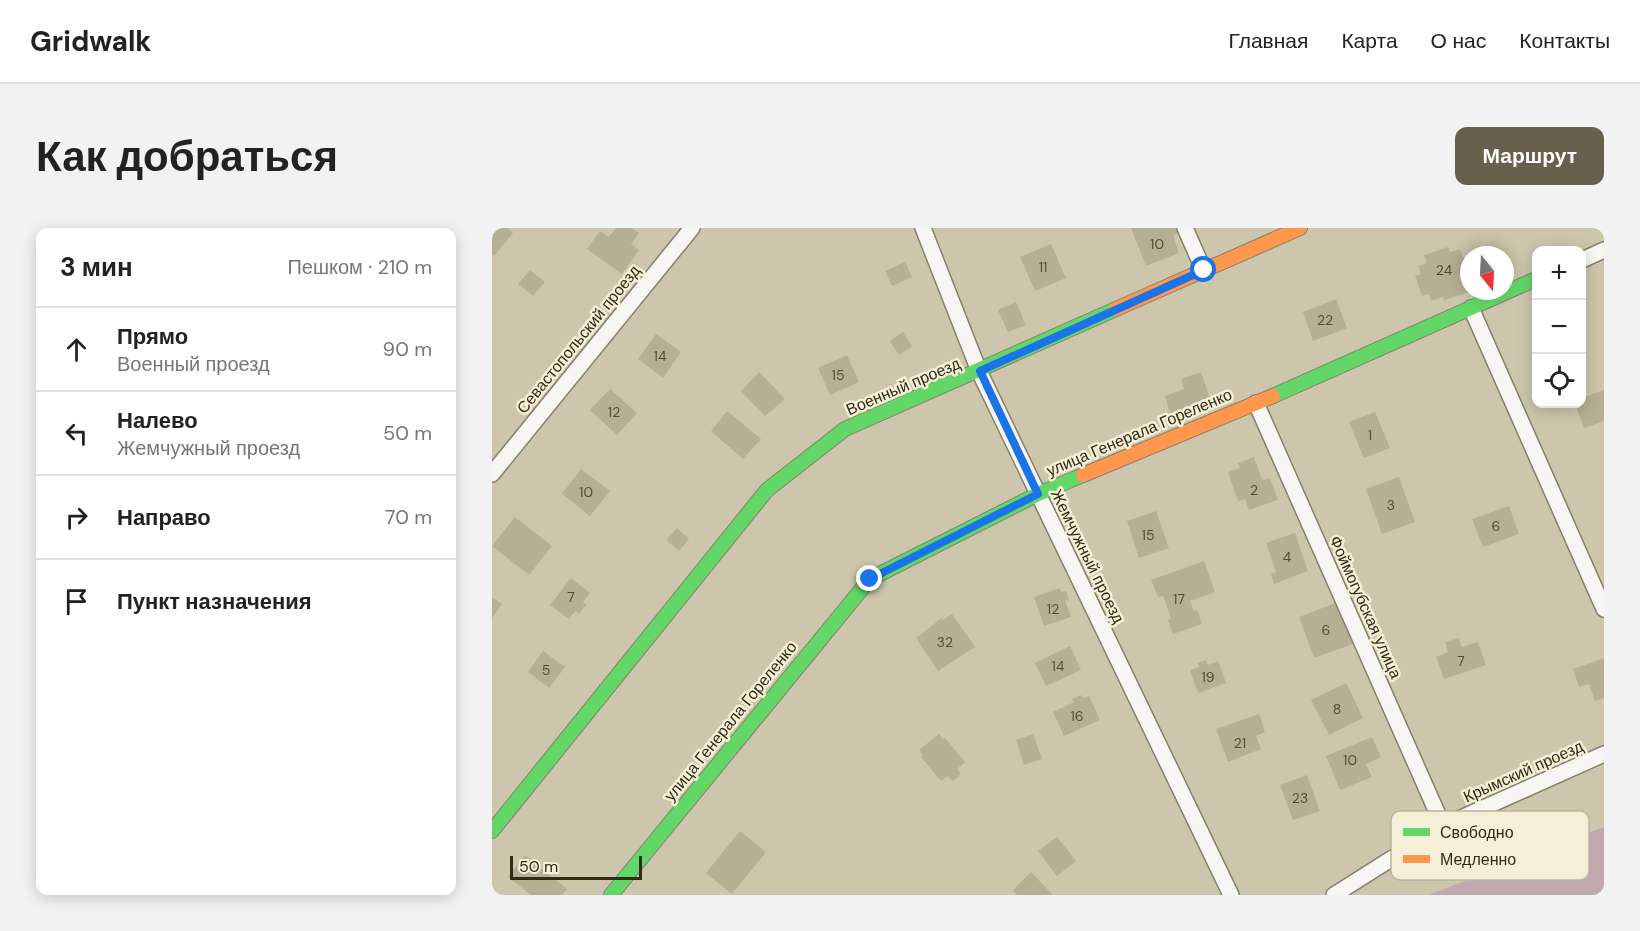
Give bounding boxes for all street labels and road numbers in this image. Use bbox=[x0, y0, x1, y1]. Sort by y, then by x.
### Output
street label: Севастопольский проезд bbox=[512, 260, 645, 418]
street label: Военный проезд bbox=[843, 353, 964, 420]
street label: улица Генерала Гореленко bbox=[1043, 384, 1235, 481]
street label: Жемчужный проезд bbox=[1046, 486, 1129, 627]
street label: Фоймогубская улица bbox=[1325, 533, 1407, 682]
street label: улица Генерала Гореленко bbox=[659, 637, 801, 806]
street label: Крымский проезд bbox=[1460, 735, 1587, 807]

